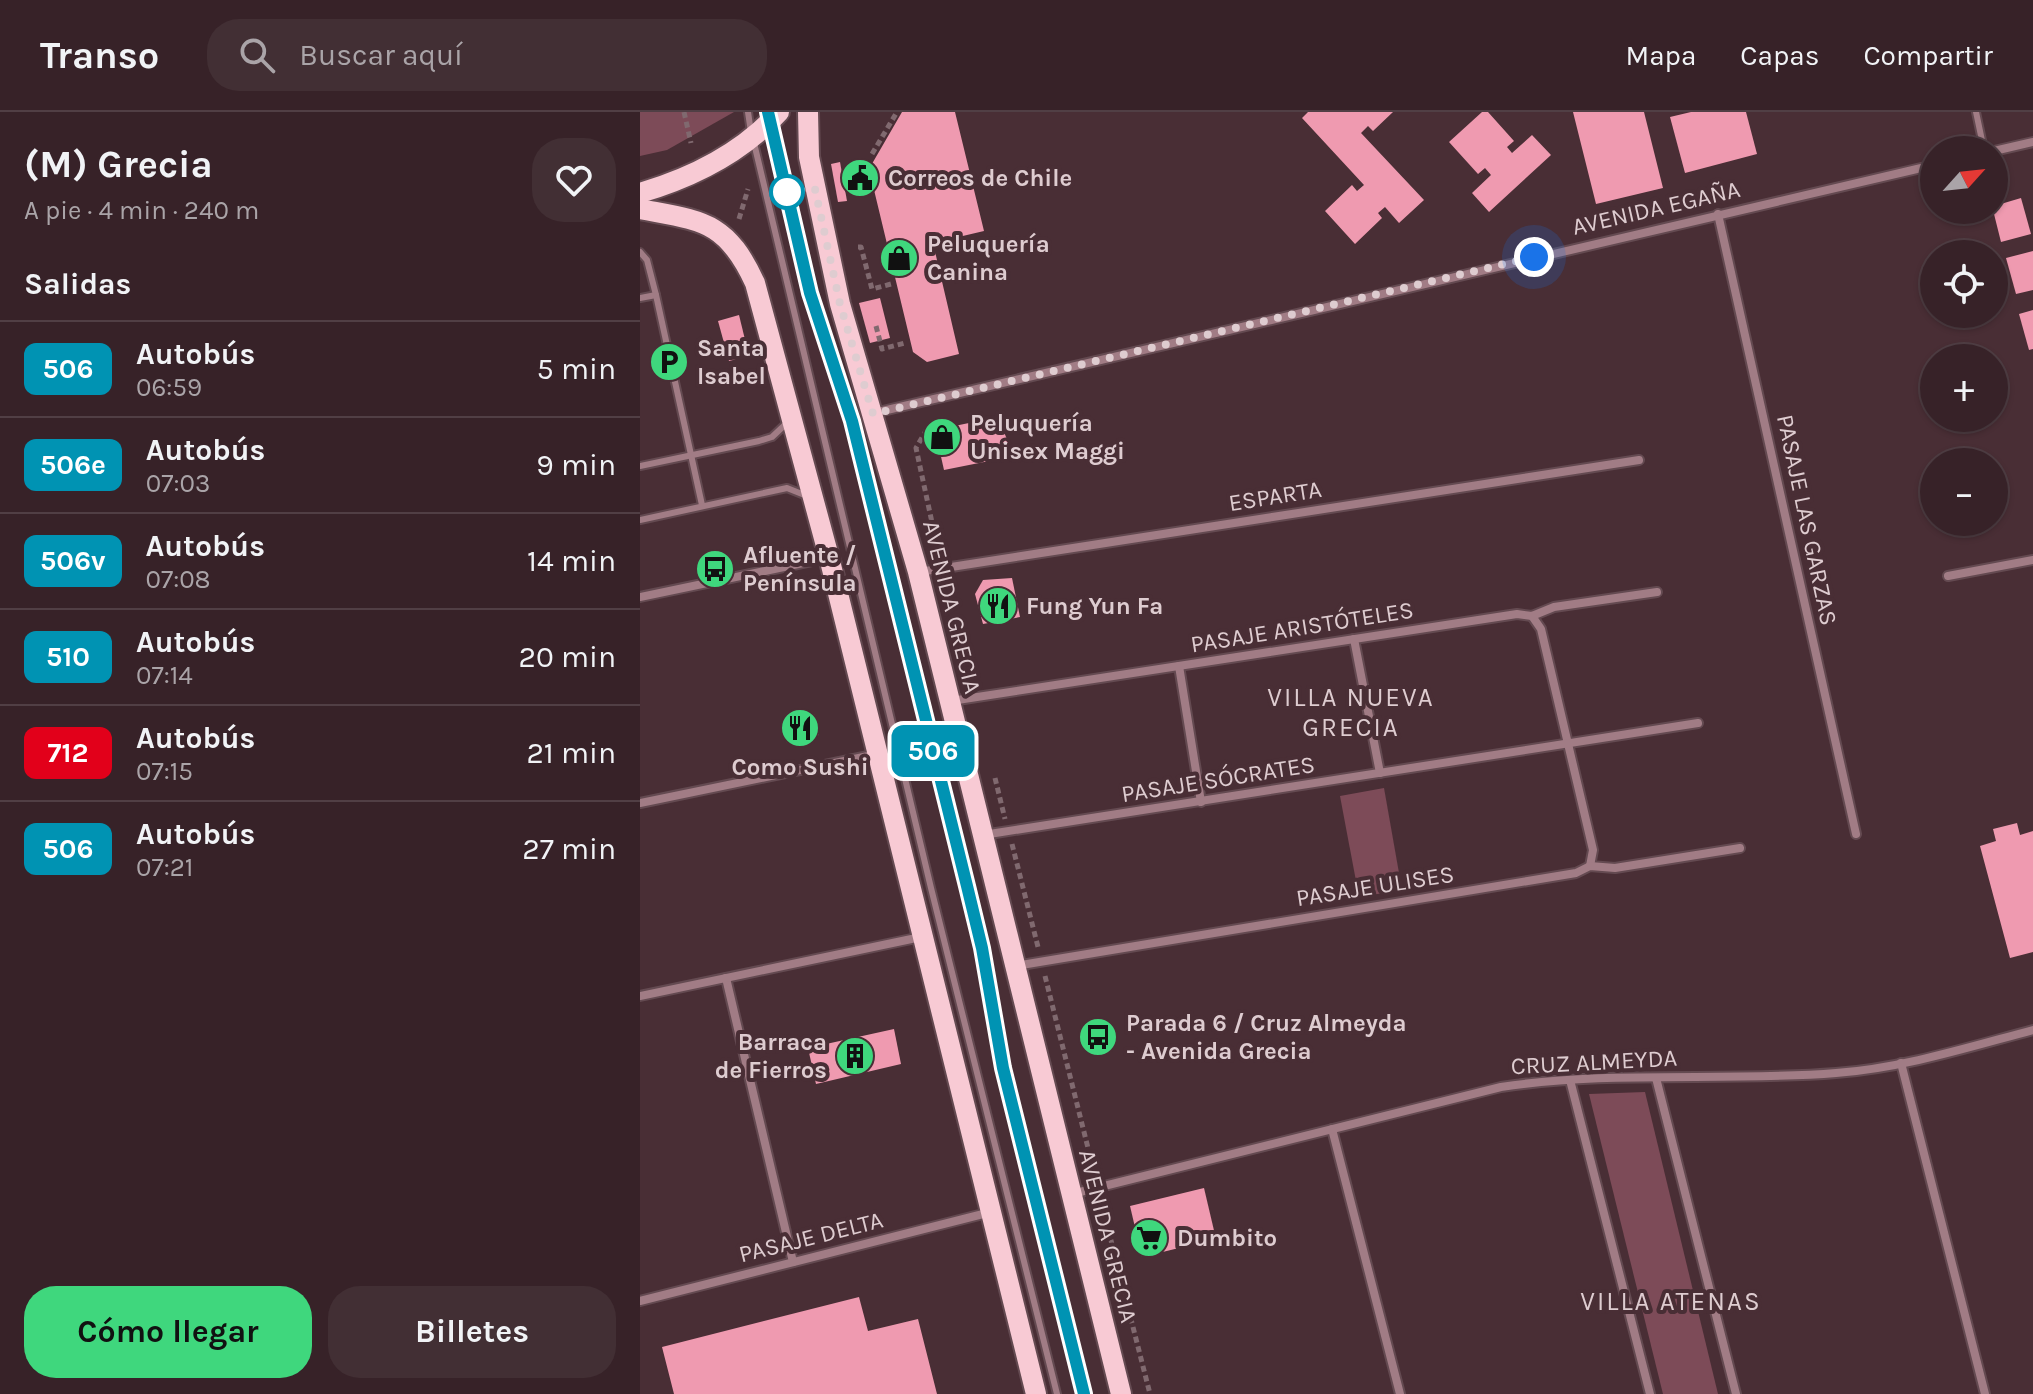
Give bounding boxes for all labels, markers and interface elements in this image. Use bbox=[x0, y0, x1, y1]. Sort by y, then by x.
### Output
search box bbox=[207, 19, 767, 91]
text: Transo bbox=[40, 33, 159, 78]
icon: search bbox=[235, 33, 279, 77]
text: Buscar aquí bbox=[299, 37, 463, 73]
text: Mapa bbox=[1625, 39, 1696, 72]
text: Capas bbox=[1740, 39, 1819, 72]
text: Compartir bbox=[1863, 39, 1993, 72]
north arrow bbox=[1920, 136, 2008, 224]
map controls bbox=[1920, 136, 2008, 536]
button: heart bbox=[532, 138, 616, 222]
text: (M) Grecia bbox=[24, 142, 213, 187]
public building icon: Correos de Chile bbox=[839, 157, 881, 199]
place label: Correos de Chile bbox=[888, 164, 1072, 192]
unlabelled marker bbox=[770, 175, 804, 209]
street label: AVENIDA EGAÑA bbox=[1569, 175, 1743, 241]
text: A pie · 4 min · 240 m bbox=[24, 195, 259, 226]
place label: Peluquería Canina bbox=[927, 230, 1050, 286]
shop icon: Peluquería Canina bbox=[878, 237, 920, 279]
your location bbox=[1514, 237, 1554, 277]
button: locate bbox=[1920, 240, 2008, 328]
text: Salidas bbox=[24, 266, 131, 302]
place label: Santa Isabel bbox=[697, 334, 766, 390]
text: Autobús bbox=[136, 336, 255, 372]
parking icon: Santa Isabel bbox=[648, 341, 690, 383]
button: + bbox=[1920, 344, 2008, 432]
text: 5 min bbox=[537, 351, 616, 387]
text: 506 bbox=[42, 352, 94, 385]
text: 06:59 bbox=[136, 372, 202, 403]
place label: Peluquería Unisex Maggi bbox=[970, 409, 1125, 465]
street label: PASAJE LAS GARZAS bbox=[1771, 412, 1843, 628]
shop icon: Peluquería Unisex Maggi bbox=[921, 416, 963, 458]
text: Autobús bbox=[146, 432, 265, 468]
text: 9 min bbox=[536, 447, 616, 483]
text: 506e bbox=[40, 448, 106, 481]
button: − bbox=[1920, 448, 2008, 536]
text: 07:03 bbox=[146, 468, 210, 499]
street label: ESPARTA bbox=[1227, 475, 1324, 517]
street label: AVENIDA GRECIA bbox=[917, 518, 987, 697]
text: Autobús bbox=[146, 528, 265, 564]
place label: Afluente / Península bbox=[743, 541, 857, 597]
text: 14 min bbox=[527, 543, 616, 579]
text: 506v bbox=[40, 544, 106, 577]
bus stop icon: Afluente / Península bbox=[694, 548, 736, 590]
text: 07:08 bbox=[146, 564, 211, 595]
restaurant icon: Fung Yun Fa bbox=[977, 585, 1019, 627]
place label: Fung Yun Fa bbox=[1026, 592, 1163, 620]
street label: PASAJE ARISTÓTELES bbox=[1189, 596, 1415, 658]
text: Autobús bbox=[136, 624, 255, 660]
text: 20 min bbox=[519, 639, 616, 675]
text: 510 bbox=[46, 640, 90, 673]
text: 07:14 bbox=[136, 660, 193, 691]
district label: VILLA NUEVA GRECIA bbox=[1267, 682, 1435, 743]
restaurant icon: Como Sushi bbox=[779, 707, 821, 749]
text: Autobús bbox=[136, 720, 255, 756]
line badge: 506 bbox=[887, 725, 979, 777]
text: 506 bbox=[907, 734, 959, 767]
text: 21 min bbox=[526, 735, 616, 771]
text: 712 bbox=[48, 736, 88, 769]
street label: PASAJE SÓCRATES bbox=[1119, 750, 1317, 808]
place label: Como Sushi bbox=[731, 753, 869, 781]
text: 07:15 bbox=[136, 756, 193, 787]
text: Autobús bbox=[136, 816, 255, 852]
text: 27 min bbox=[522, 831, 616, 867]
text: 506 bbox=[42, 832, 94, 865]
text: 07:21 bbox=[136, 852, 193, 883]
street label: PASAJE ULISES bbox=[1294, 860, 1456, 912]
place label: Parada 6 / Cruz Almeyda - Avenida Grecia bbox=[1126, 1009, 1407, 1065]
bus stop icon: Parada 6 / Cruz Almeyda - Avenida Grecia bbox=[1077, 1016, 1119, 1058]
place label: Barraca de Fierros bbox=[715, 1028, 827, 1084]
building icon: Barraca de Fierros bbox=[834, 1035, 876, 1077]
street label: CRUZ ALMEYDA bbox=[1510, 1044, 1678, 1080]
street label: AVENIDA GRECIA bbox=[1073, 1147, 1143, 1326]
street label: PASAJE DELTA bbox=[736, 1206, 886, 1268]
supermarket icon: Dumbito bbox=[1128, 1217, 1170, 1259]
place label: Dumbito bbox=[1177, 1224, 1277, 1252]
button: Cómo llegar bbox=[24, 1286, 312, 1378]
button: Billetes bbox=[328, 1286, 616, 1378]
district label: VILLA ATENAS bbox=[1580, 1286, 1762, 1317]

